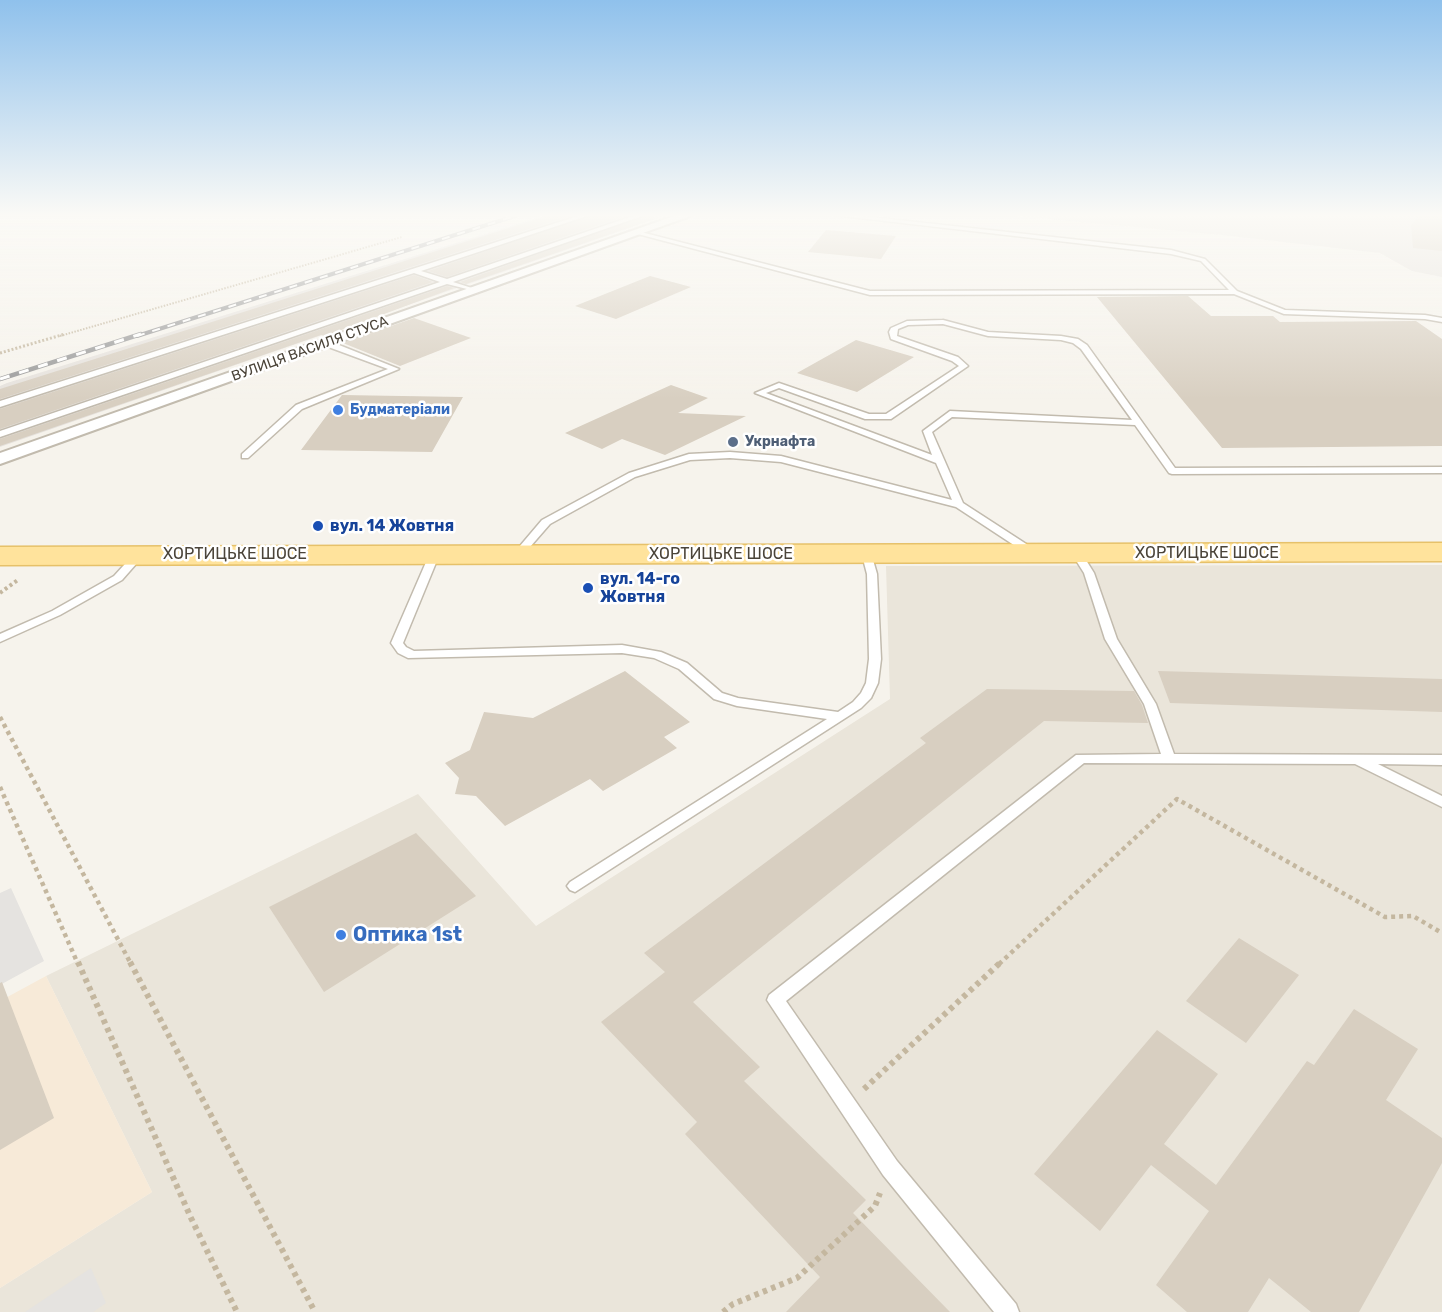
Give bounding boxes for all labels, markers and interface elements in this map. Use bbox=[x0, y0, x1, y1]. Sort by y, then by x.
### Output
street label: ВУЛИЦЯ ВАСИЛЯ СТУСА bbox=[229, 313, 391, 385]
place label: Будматеріали bbox=[350, 402, 450, 418]
marker: Будматеріали bbox=[331, 403, 345, 417]
place label: Укрнафта bbox=[745, 434, 815, 450]
marker: Укрнафта bbox=[726, 435, 740, 449]
place label: вул. 14 Жовтня bbox=[330, 516, 454, 536]
marker: вул. 14 Жовтня bbox=[311, 519, 325, 533]
street label: ХОРТИЦЬКЕ ШОСЕ bbox=[1135, 543, 1279, 563]
street label: ХОРТИЦЬКЕ ШОСЕ bbox=[163, 544, 307, 564]
street label: ХОРТИЦЬКЕ ШОСЕ bbox=[649, 544, 793, 564]
place label: вул. 14-го Жовтня bbox=[600, 569, 680, 607]
marker: вул. 14-го Жовтня bbox=[581, 581, 595, 595]
place label: Оптика 1st bbox=[353, 923, 462, 947]
marker: Оптика 1st bbox=[334, 928, 348, 942]

